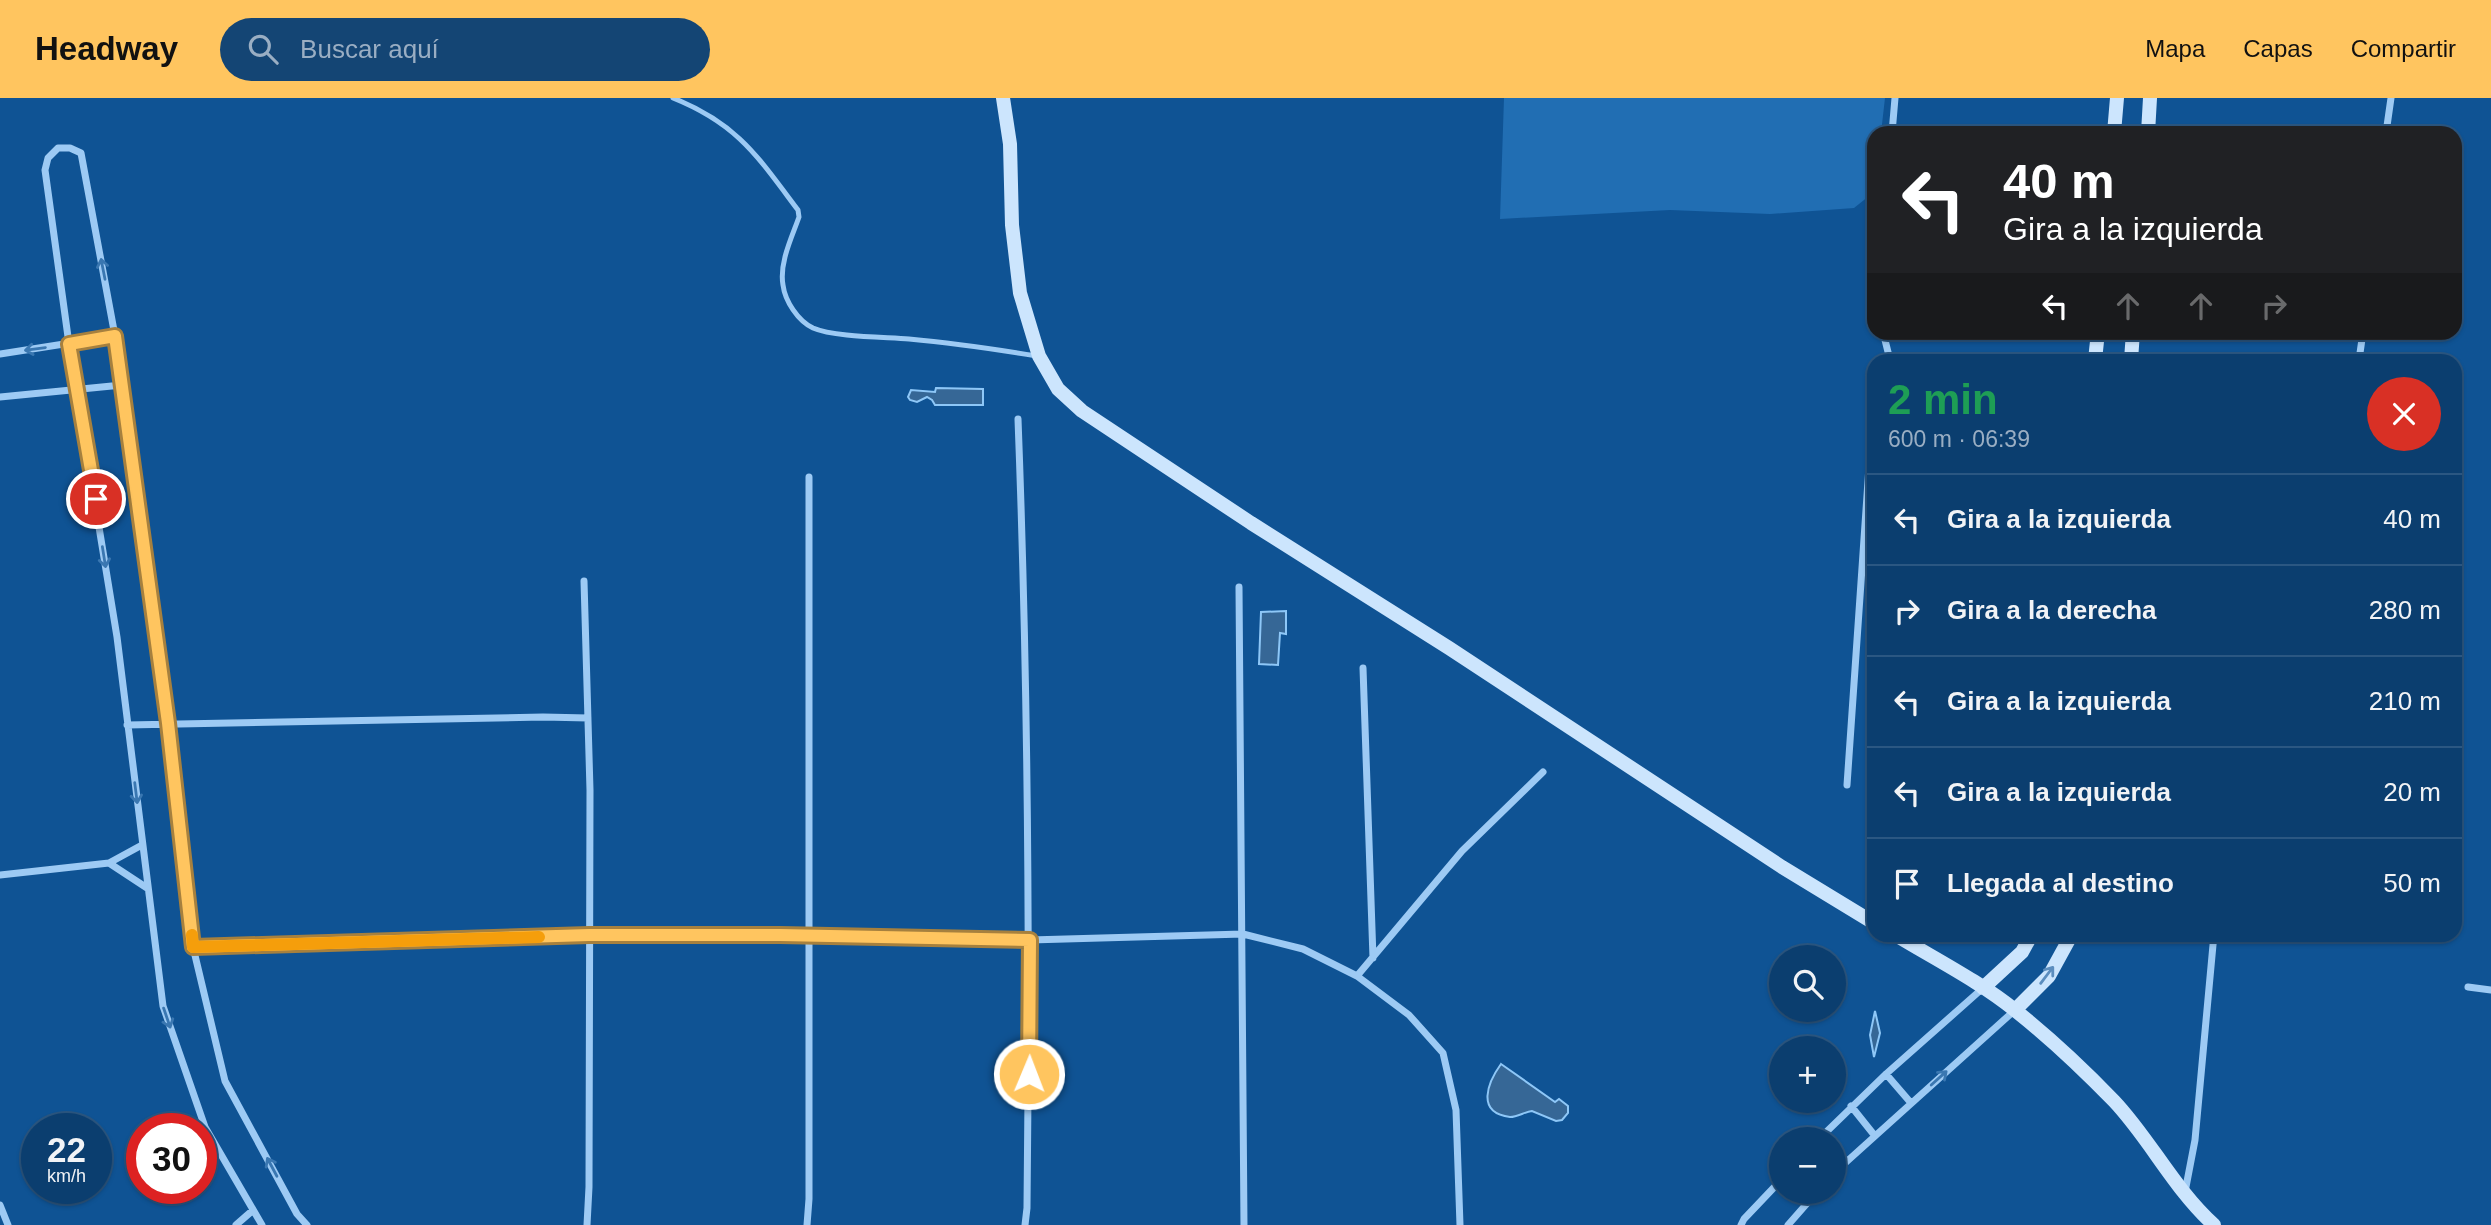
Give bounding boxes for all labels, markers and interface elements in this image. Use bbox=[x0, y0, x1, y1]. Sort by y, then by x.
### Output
search box bbox=[220, 18, 710, 81]
text: Headway bbox=[35, 30, 178, 67]
icon: search bbox=[244, 30, 282, 68]
text: Buscar aquí bbox=[300, 34, 439, 64]
text: Mapa bbox=[2145, 35, 2205, 62]
text: Capas bbox=[2243, 35, 2313, 62]
text: Compartir bbox=[2351, 35, 2456, 62]
icon: left bbox=[1888, 154, 1979, 245]
text: 40 m bbox=[2003, 154, 2115, 208]
text: Gira a la izquierda bbox=[2003, 211, 2263, 247]
one-way arrow bbox=[95, 258, 109, 281]
icon: left bbox=[2036, 287, 2074, 325]
icon: ahead bbox=[2109, 287, 2147, 325]
icon: ahead bbox=[2182, 287, 2220, 325]
icon: right bbox=[2255, 287, 2293, 325]
one-way arrow bbox=[24, 343, 47, 356]
text: 2 min bbox=[1888, 376, 1998, 423]
button: close bbox=[2367, 377, 2441, 451]
text: 600 m · 06:39 bbox=[1888, 426, 2030, 452]
pin bbox=[66, 469, 126, 529]
icon: arrive bbox=[77, 480, 115, 518]
icon: left bbox=[1888, 501, 1926, 539]
text: Gira a la izquierda bbox=[1947, 504, 2171, 534]
text: 40 m bbox=[2383, 504, 2441, 534]
one-way arrow bbox=[98, 545, 111, 567]
icon: right bbox=[1888, 592, 1926, 630]
text: Gira a la derecha bbox=[1947, 595, 2157, 625]
text: 280 m bbox=[2369, 595, 2441, 625]
icon: left bbox=[1888, 683, 1926, 721]
text: Gira a la izquierda bbox=[1947, 686, 2171, 716]
text: 210 m bbox=[2369, 686, 2441, 716]
icon: left bbox=[1888, 774, 1926, 812]
text: Gira a la izquierda bbox=[1947, 777, 2171, 807]
text: 20 m bbox=[2383, 777, 2441, 807]
one-way arrow bbox=[129, 781, 142, 804]
icon: arrive bbox=[1888, 865, 1926, 903]
text: Llegada al destino bbox=[1947, 868, 2174, 898]
text: 50 m bbox=[2383, 868, 2441, 898]
map controls bbox=[1769, 945, 1846, 1204]
button: search bbox=[1769, 945, 1846, 1022]
one-way arrow bbox=[2040, 966, 2055, 985]
one-way arrow bbox=[162, 1007, 174, 1029]
button: + bbox=[1769, 1036, 1846, 1113]
position arrow bbox=[992, 1037, 1066, 1111]
one-way arrow bbox=[1930, 1070, 1948, 1086]
speed limit sign: 30 bbox=[126, 1113, 217, 1204]
button: − bbox=[1769, 1127, 1846, 1204]
text: 22 bbox=[47, 1130, 86, 1169]
one-way arrow bbox=[264, 1157, 278, 1178]
text: km/h bbox=[47, 1166, 86, 1186]

